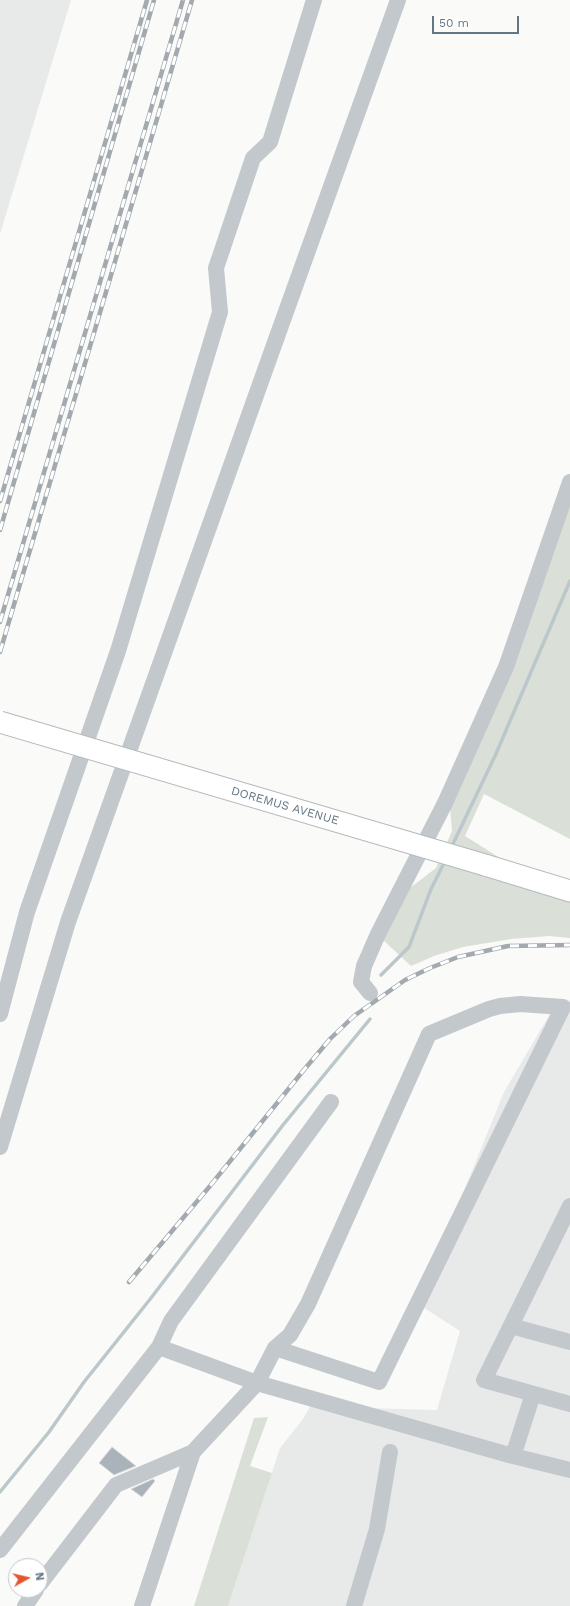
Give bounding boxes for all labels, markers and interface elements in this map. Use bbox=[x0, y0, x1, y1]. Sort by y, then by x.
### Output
scale bar bbox=[434, 8, 521, 34]
text: 50 m bbox=[439, 16, 469, 30]
street label: DOREMUS AVENUE bbox=[229, 784, 341, 828]
north arrow bbox=[8, 1558, 48, 1598]
text: N bbox=[32, 1571, 46, 1581]

